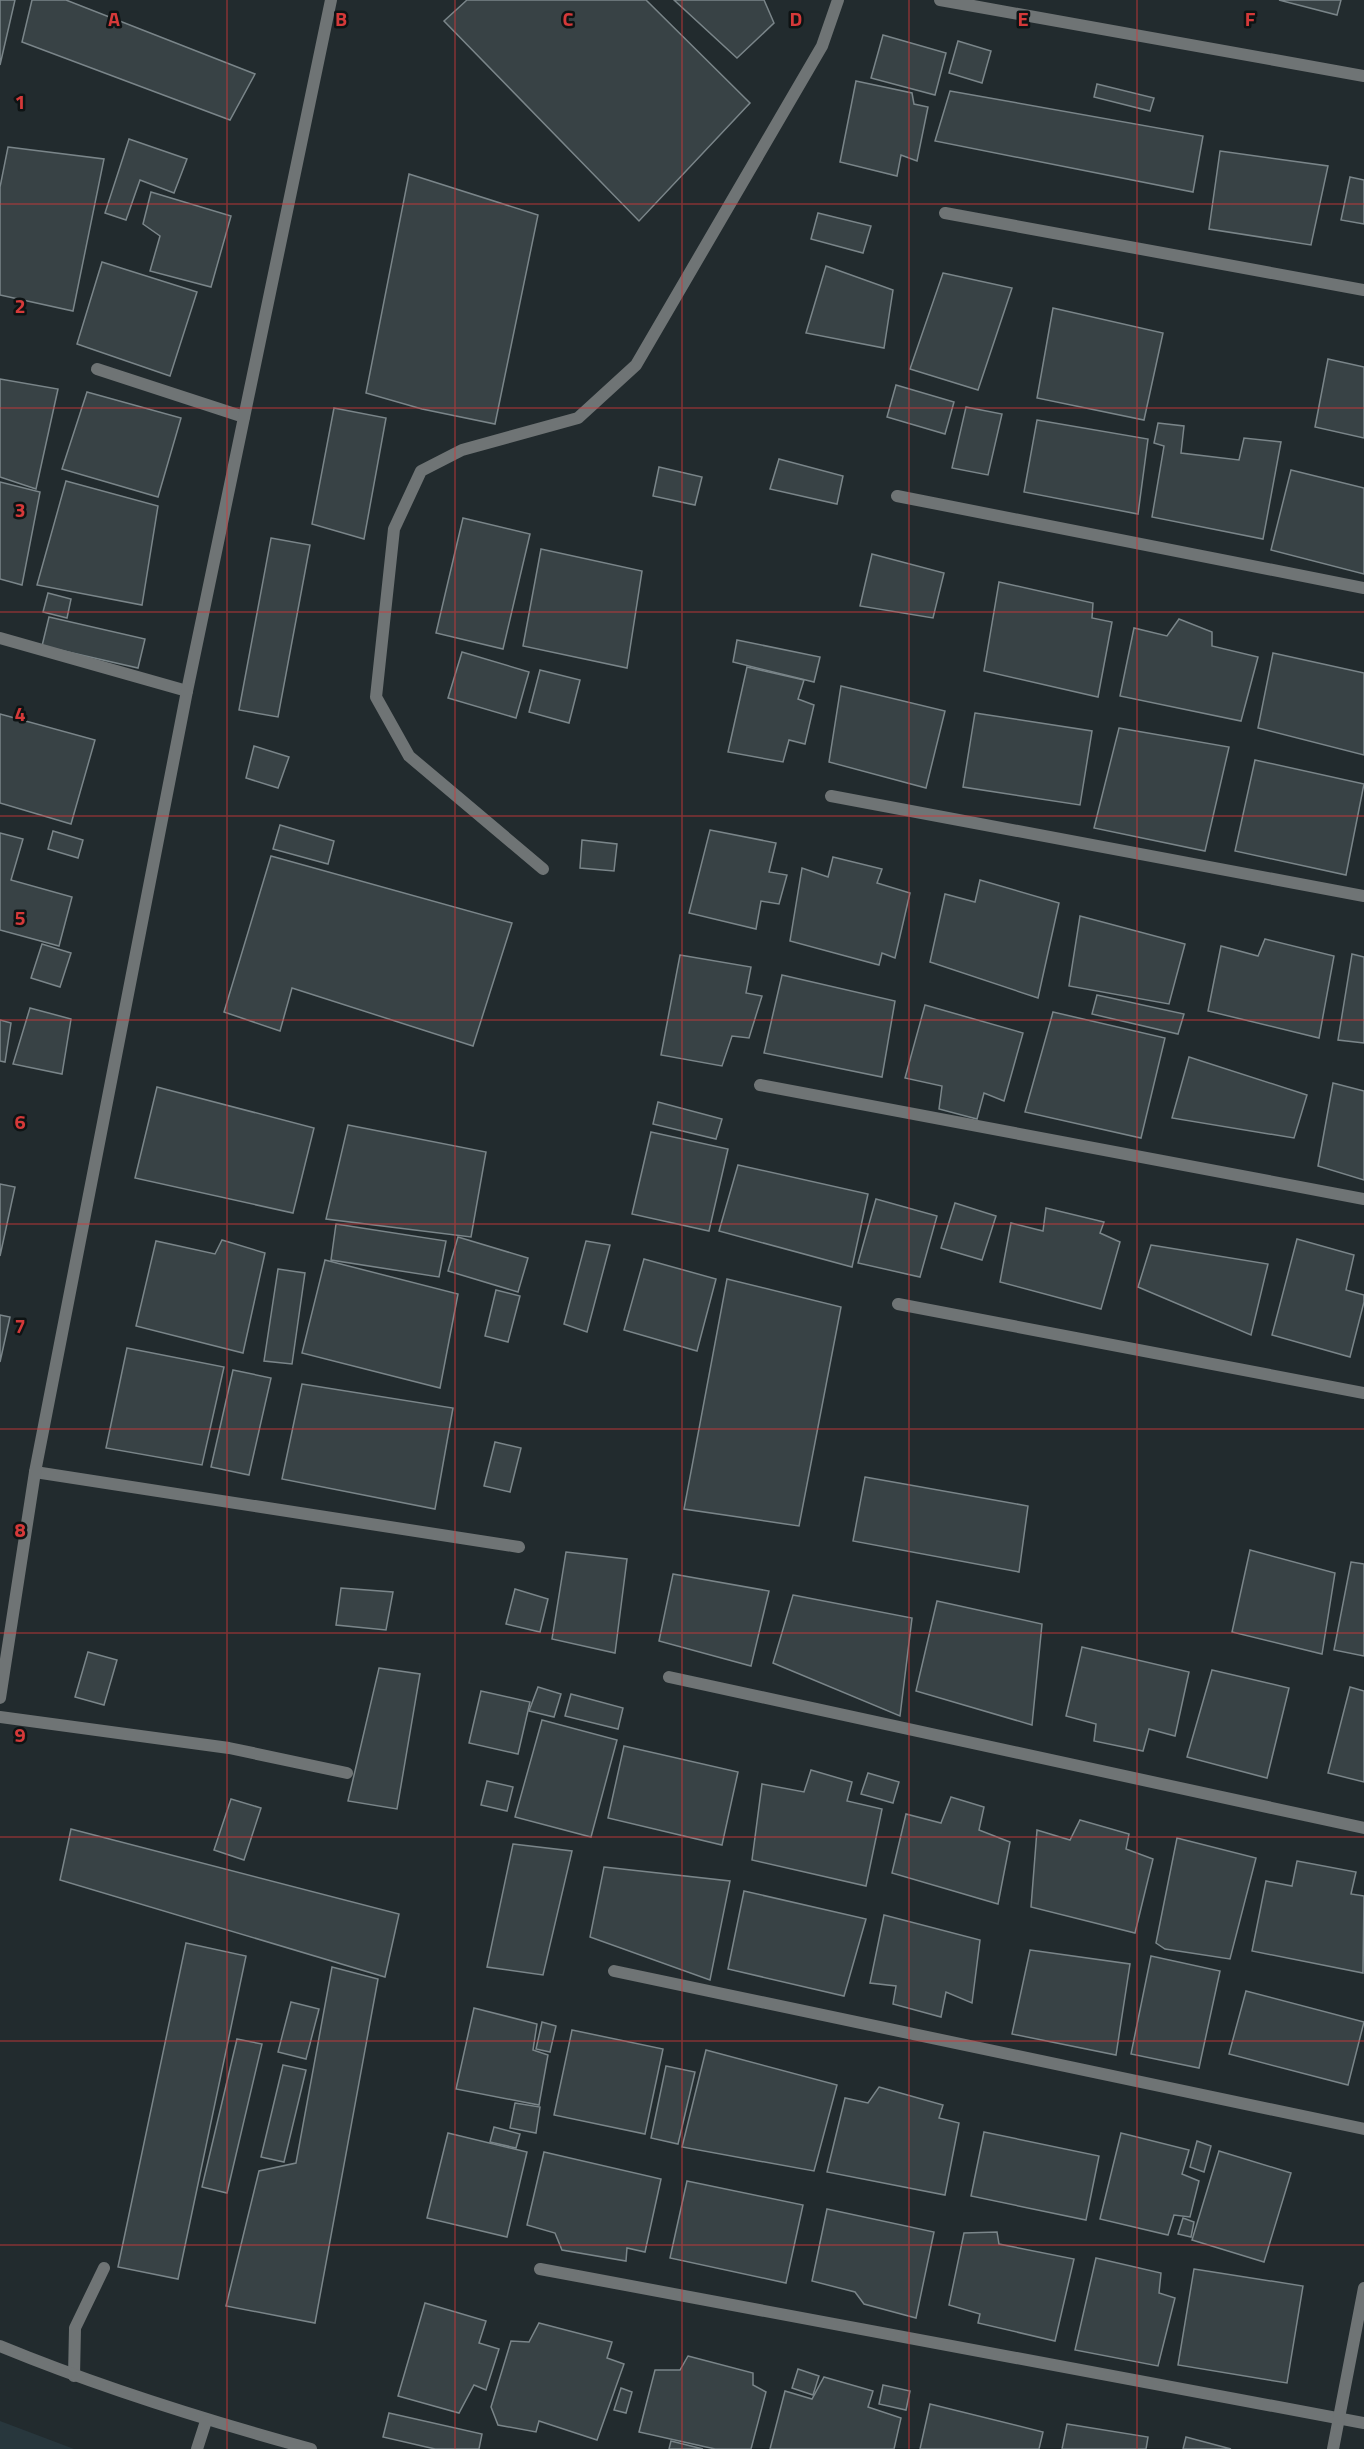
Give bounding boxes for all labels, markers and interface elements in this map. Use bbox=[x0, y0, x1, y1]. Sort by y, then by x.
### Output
text: A bbox=[108, 3, 120, 34]
text: B bbox=[335, 3, 347, 34]
text: C bbox=[563, 3, 574, 34]
text: D bbox=[790, 3, 802, 34]
text: E bbox=[1017, 3, 1029, 34]
text: F bbox=[1245, 3, 1256, 34]
text: 1 bbox=[14, 86, 26, 117]
text: 2 bbox=[14, 290, 26, 321]
text: 3 bbox=[14, 494, 26, 525]
text: 4 bbox=[14, 698, 26, 729]
text: 5 bbox=[14, 902, 26, 933]
text: 6 bbox=[14, 1106, 26, 1137]
text: 7 bbox=[14, 1310, 26, 1341]
text: 8 bbox=[14, 1514, 26, 1545]
text: 9 bbox=[14, 1719, 26, 1750]

